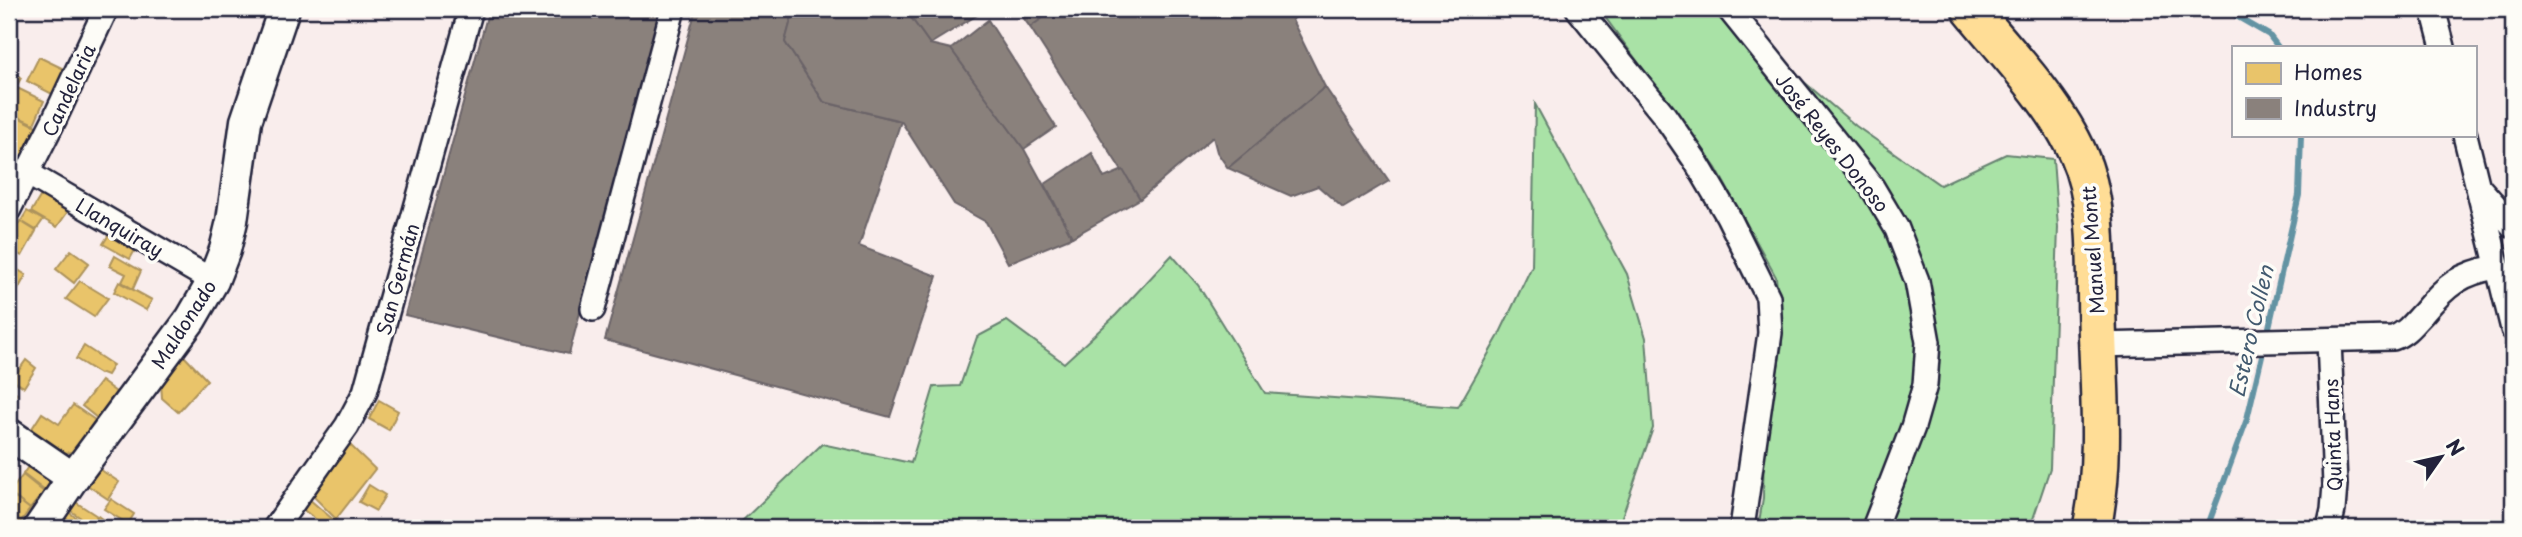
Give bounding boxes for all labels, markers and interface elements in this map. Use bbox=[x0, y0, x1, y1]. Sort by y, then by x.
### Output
street label: Candelaria bbox=[34, 39, 102, 141]
legend bbox=[2232, 46, 2476, 136]
text: Homes bbox=[2294, 55, 2362, 87]
street label: José Reyes Donoso bbox=[1770, 66, 1896, 218]
text: Industry bbox=[2294, 91, 2377, 123]
street label: Manuel Montt bbox=[2074, 185, 2110, 315]
street label: Llanquiray bbox=[71, 191, 169, 263]
street label: San Germán bbox=[369, 220, 425, 338]
water label: Estero Collen bbox=[2219, 261, 2281, 400]
street label: Maldonado bbox=[144, 274, 222, 374]
street label: Quinta Hans bbox=[2316, 378, 2348, 492]
north arrow bbox=[2406, 421, 2476, 491]
text: N bbox=[2440, 433, 2472, 461]

